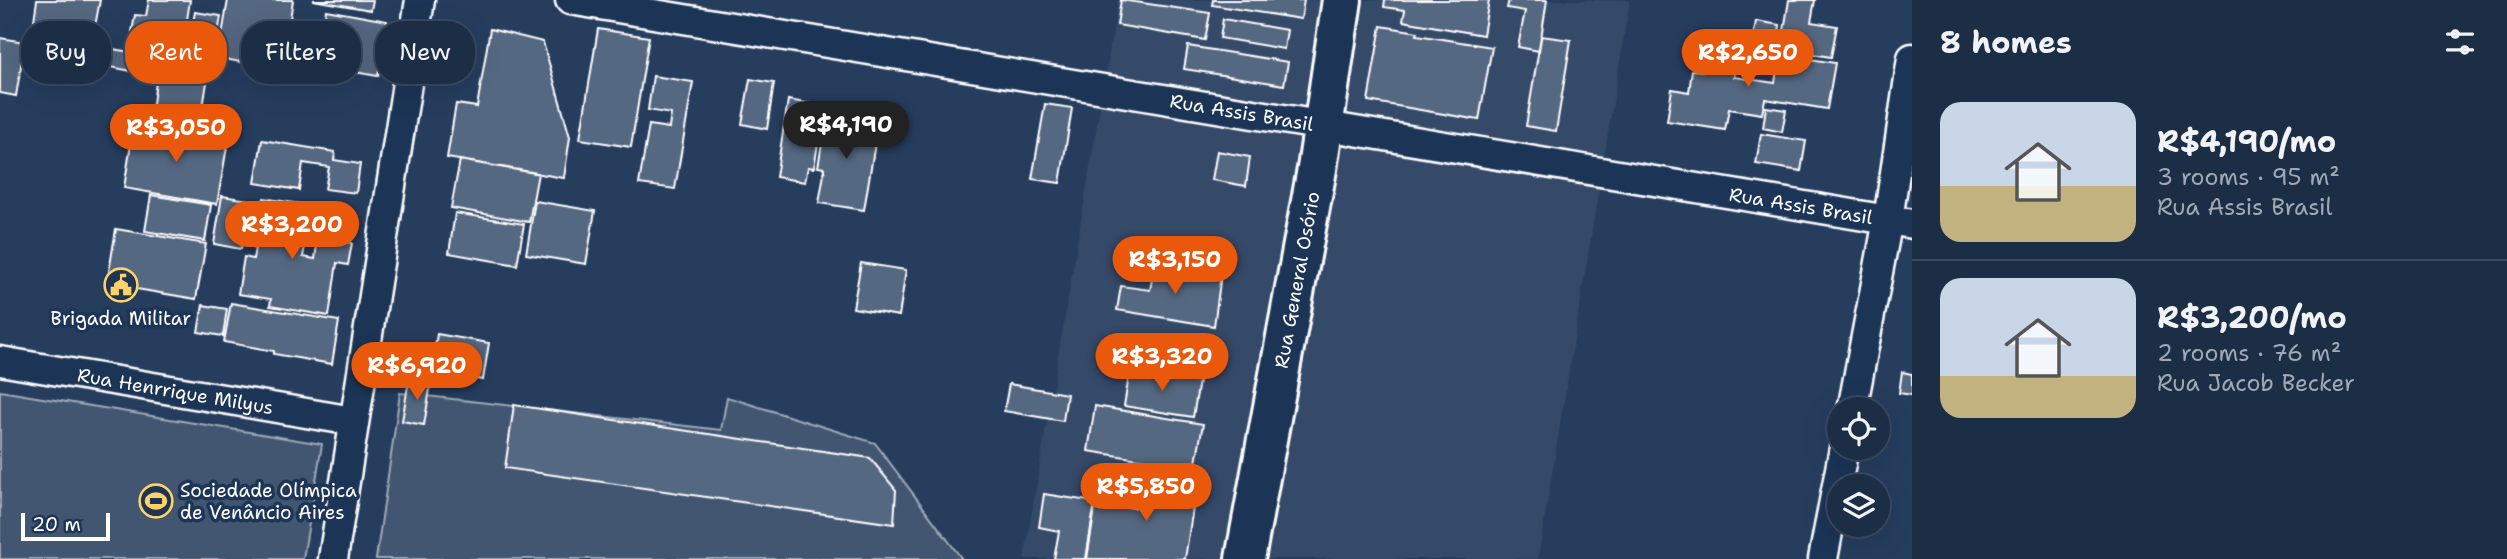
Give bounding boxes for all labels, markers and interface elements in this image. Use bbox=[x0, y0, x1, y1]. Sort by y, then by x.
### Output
chip: Buy bbox=[21, 21, 111, 84]
chip: Rent bbox=[125, 21, 227, 84]
chip: Filters bbox=[241, 21, 361, 84]
chip: New bbox=[375, 21, 475, 84]
text: 8 homes bbox=[1940, 22, 2072, 63]
icon: filters bbox=[2441, 23, 2479, 61]
pin: R$2,650 bbox=[1683, 29, 1813, 89]
text: R$2,650 bbox=[1698, 37, 1798, 67]
street label: Rua Assis Brasil bbox=[1168, 88, 1316, 136]
pin: R$4,190 bbox=[781, 102, 911, 161]
pin: R$3,050 bbox=[111, 104, 241, 164]
text: R$4,190 bbox=[799, 109, 893, 139]
text: R$3,050 bbox=[126, 112, 226, 142]
text: R$4,190/mo bbox=[2157, 121, 2336, 162]
icon: home bbox=[1996, 130, 2080, 214]
text: 3 rooms · 95 m² bbox=[2157, 162, 2340, 192]
street label: Rua Assis Brasil bbox=[1727, 181, 1875, 230]
street label: Rua General Osório bbox=[1268, 189, 1325, 370]
text: Rua Assis Brasil bbox=[2157, 192, 2332, 222]
pin: R$3,200 bbox=[227, 202, 357, 261]
text: R$3,200 bbox=[241, 209, 343, 239]
pin: R$3,150 bbox=[1110, 236, 1240, 296]
text: R$3,150 bbox=[1129, 244, 1221, 274]
public building icon: Brigada Militar bbox=[102, 266, 140, 304]
text: R$3,200/mo bbox=[2157, 297, 2347, 338]
place label: Brigada Militar bbox=[51, 306, 191, 331]
icon: home bbox=[1996, 306, 2080, 390]
pin: R$3,320 bbox=[1097, 334, 1227, 393]
text: 2 rooms · 76 m² bbox=[2157, 338, 2341, 368]
text: R$3,320 bbox=[1111, 341, 1213, 371]
pin: R$6,920 bbox=[352, 342, 482, 402]
text: R$6,920 bbox=[367, 350, 467, 380]
street label: Rua Henrrique Milyus bbox=[76, 362, 275, 420]
text: Rua Jacob Becker bbox=[2157, 368, 2355, 398]
map controls bbox=[1827, 397, 1890, 537]
button: locate bbox=[1827, 397, 1890, 460]
pin: R$5,850 bbox=[1081, 463, 1211, 523]
text: R$5,850 bbox=[1097, 471, 1195, 501]
button: layers bbox=[1827, 474, 1890, 537]
place label: Sociedade Olímpica de Venâncio Aires bbox=[180, 478, 357, 525]
sports icon: Sociedade Olímpica de Venâncio Aires bbox=[137, 482, 175, 520]
scale bar bbox=[21, 510, 110, 542]
text: 20 m bbox=[32, 512, 81, 537]

